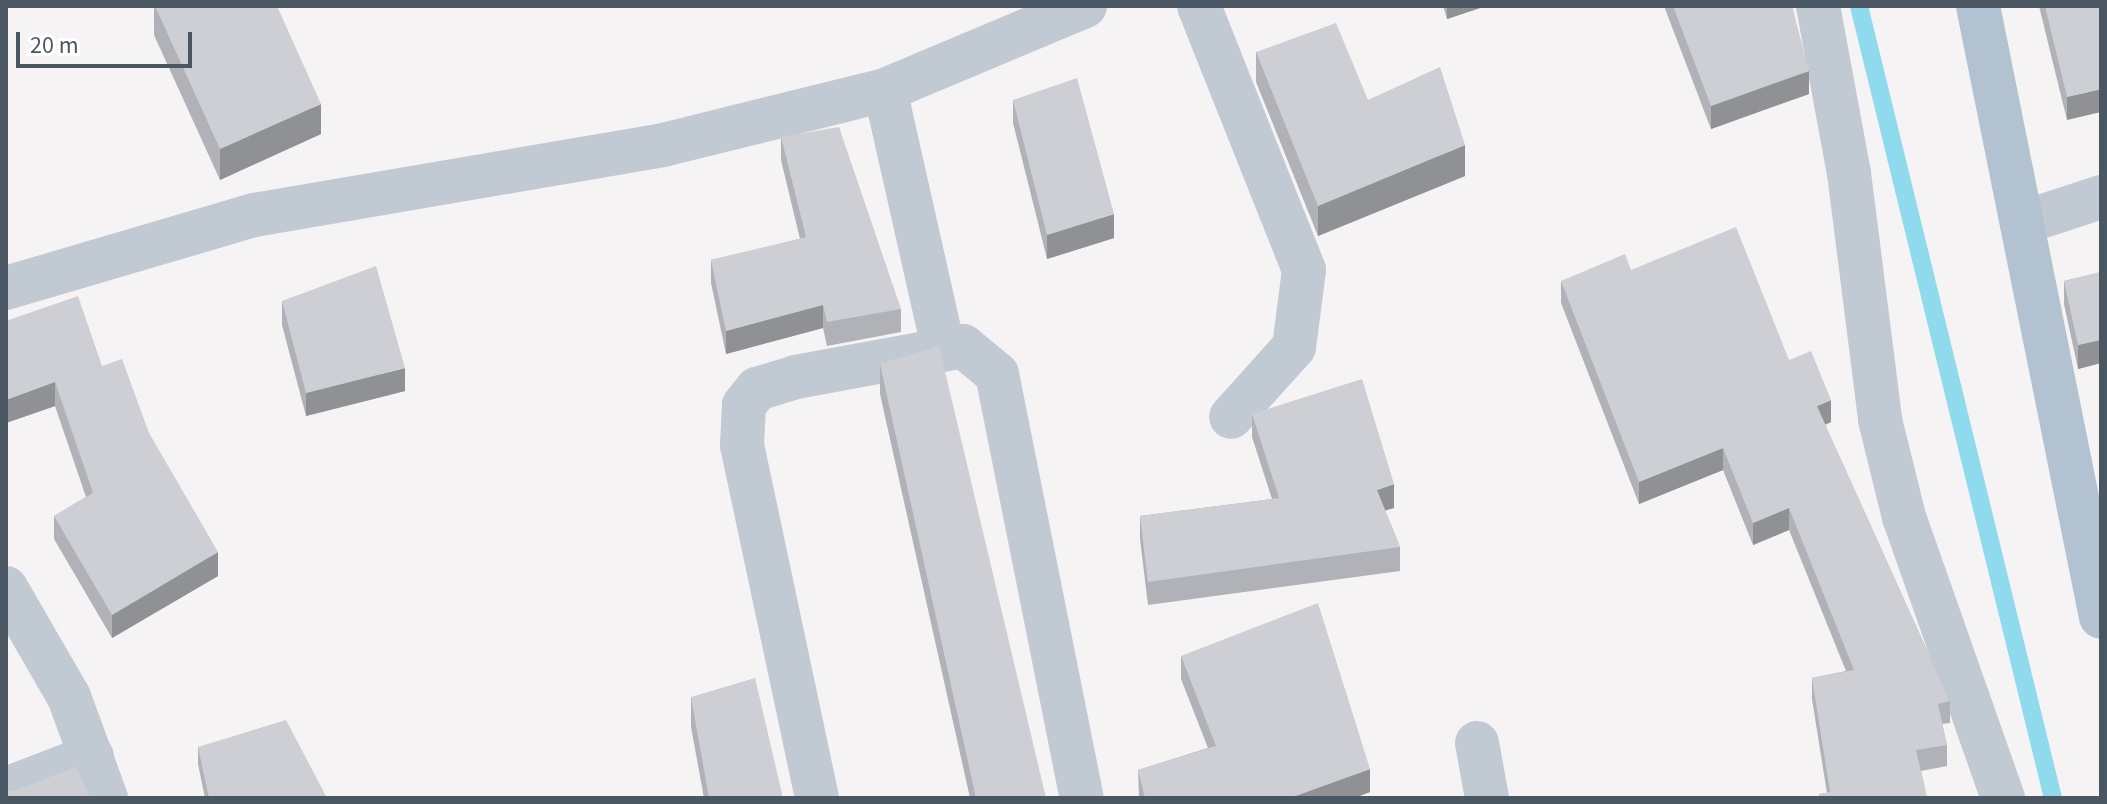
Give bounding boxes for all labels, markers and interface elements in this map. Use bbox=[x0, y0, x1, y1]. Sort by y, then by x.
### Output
scale bar bbox=[20, 16, 196, 66]
text: 20 m bbox=[30, 28, 79, 63]

